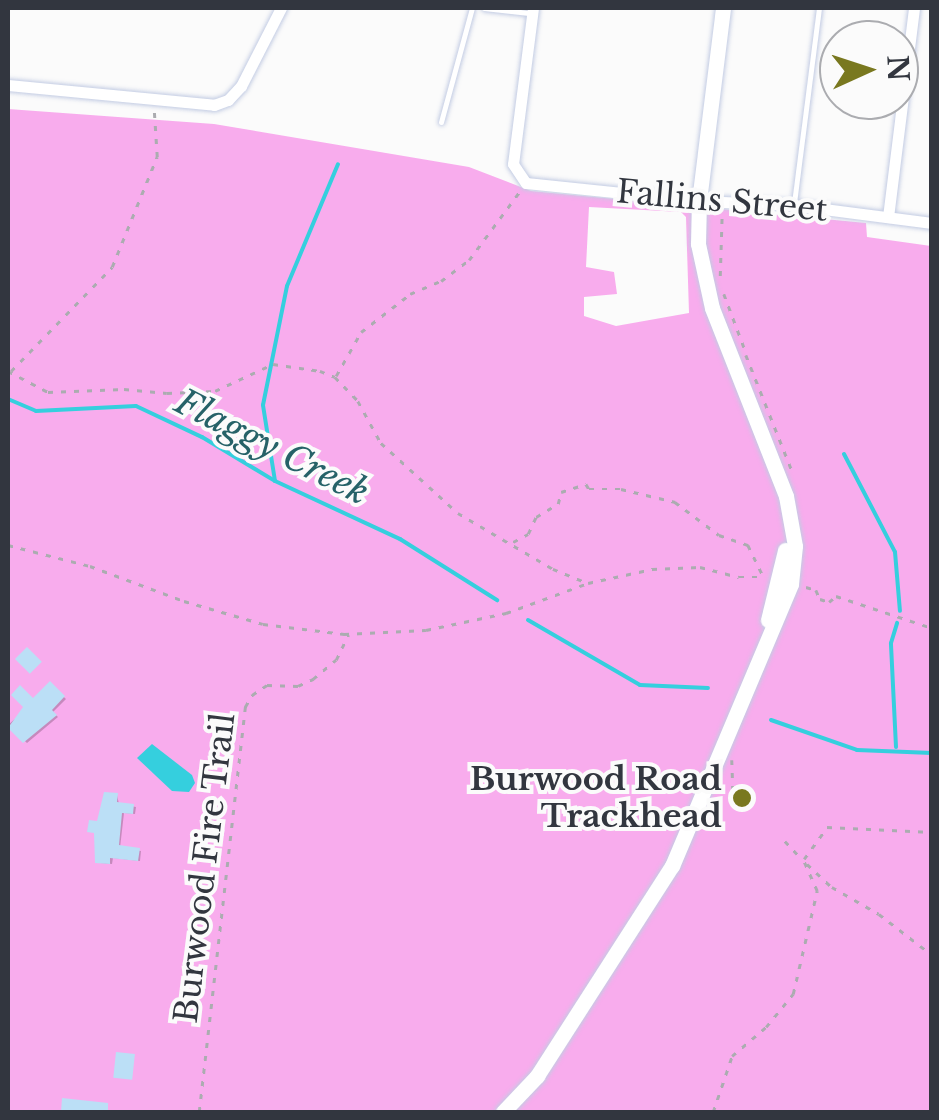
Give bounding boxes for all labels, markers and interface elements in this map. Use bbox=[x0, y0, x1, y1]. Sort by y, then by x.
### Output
north arrow bbox=[819, 20, 919, 120]
text: N bbox=[879, 54, 916, 83]
street label: Fallins Street bbox=[615, 173, 829, 229]
water label: Flaggy Creek bbox=[168, 380, 376, 514]
street label: Burwood Fire Trail bbox=[167, 710, 243, 1026]
place label: Burwood Road Trackhead bbox=[470, 761, 722, 836]
marker: Burwood Road Trackhead bbox=[731, 787, 753, 809]

